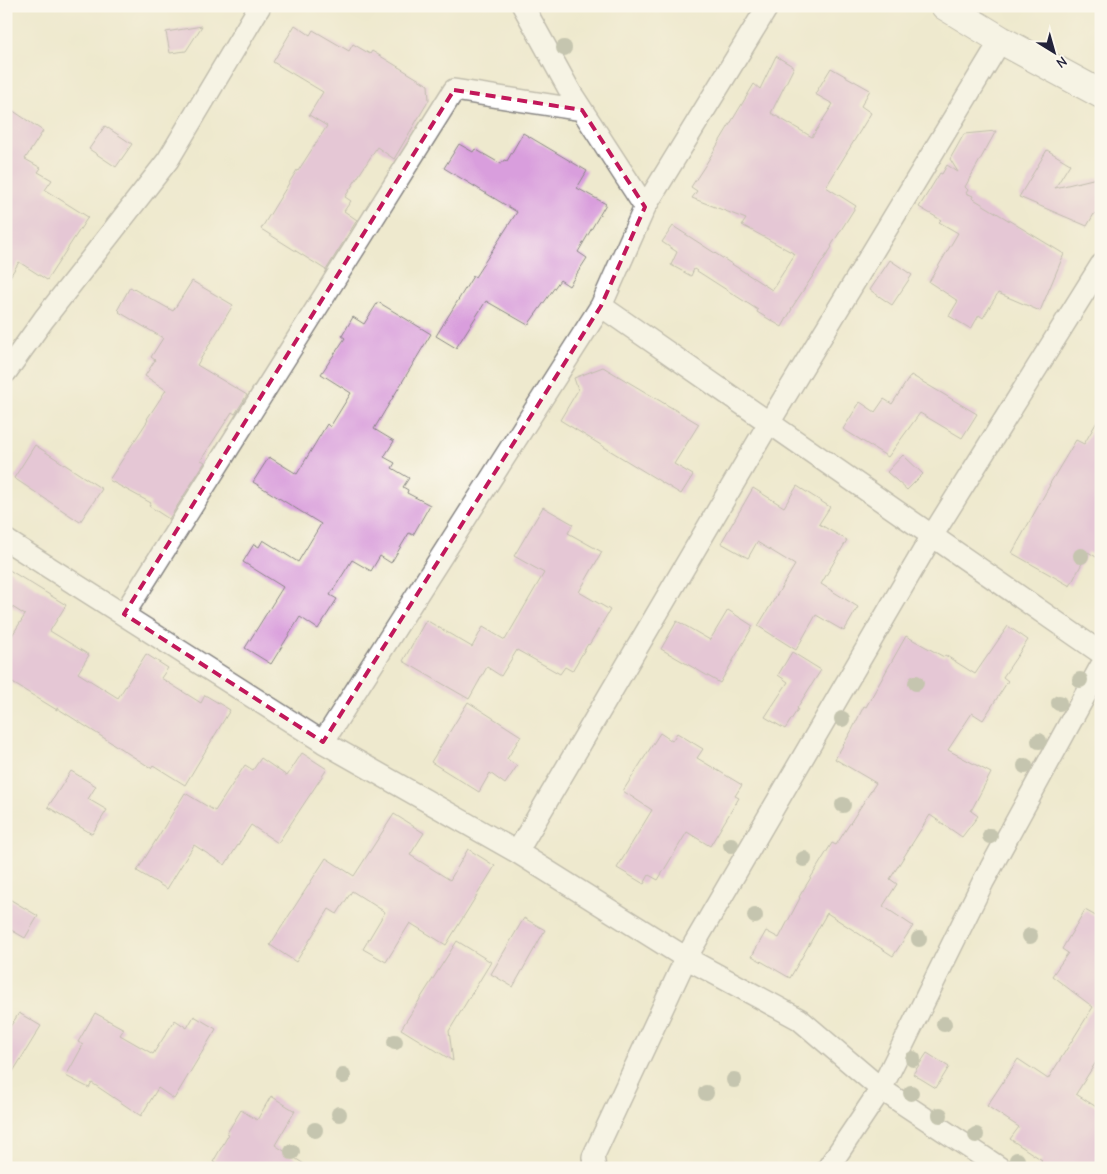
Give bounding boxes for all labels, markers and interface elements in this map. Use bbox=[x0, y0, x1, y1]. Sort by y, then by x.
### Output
north arrow bbox=[1030, 28, 1080, 78]
text: N bbox=[1053, 52, 1070, 72]

